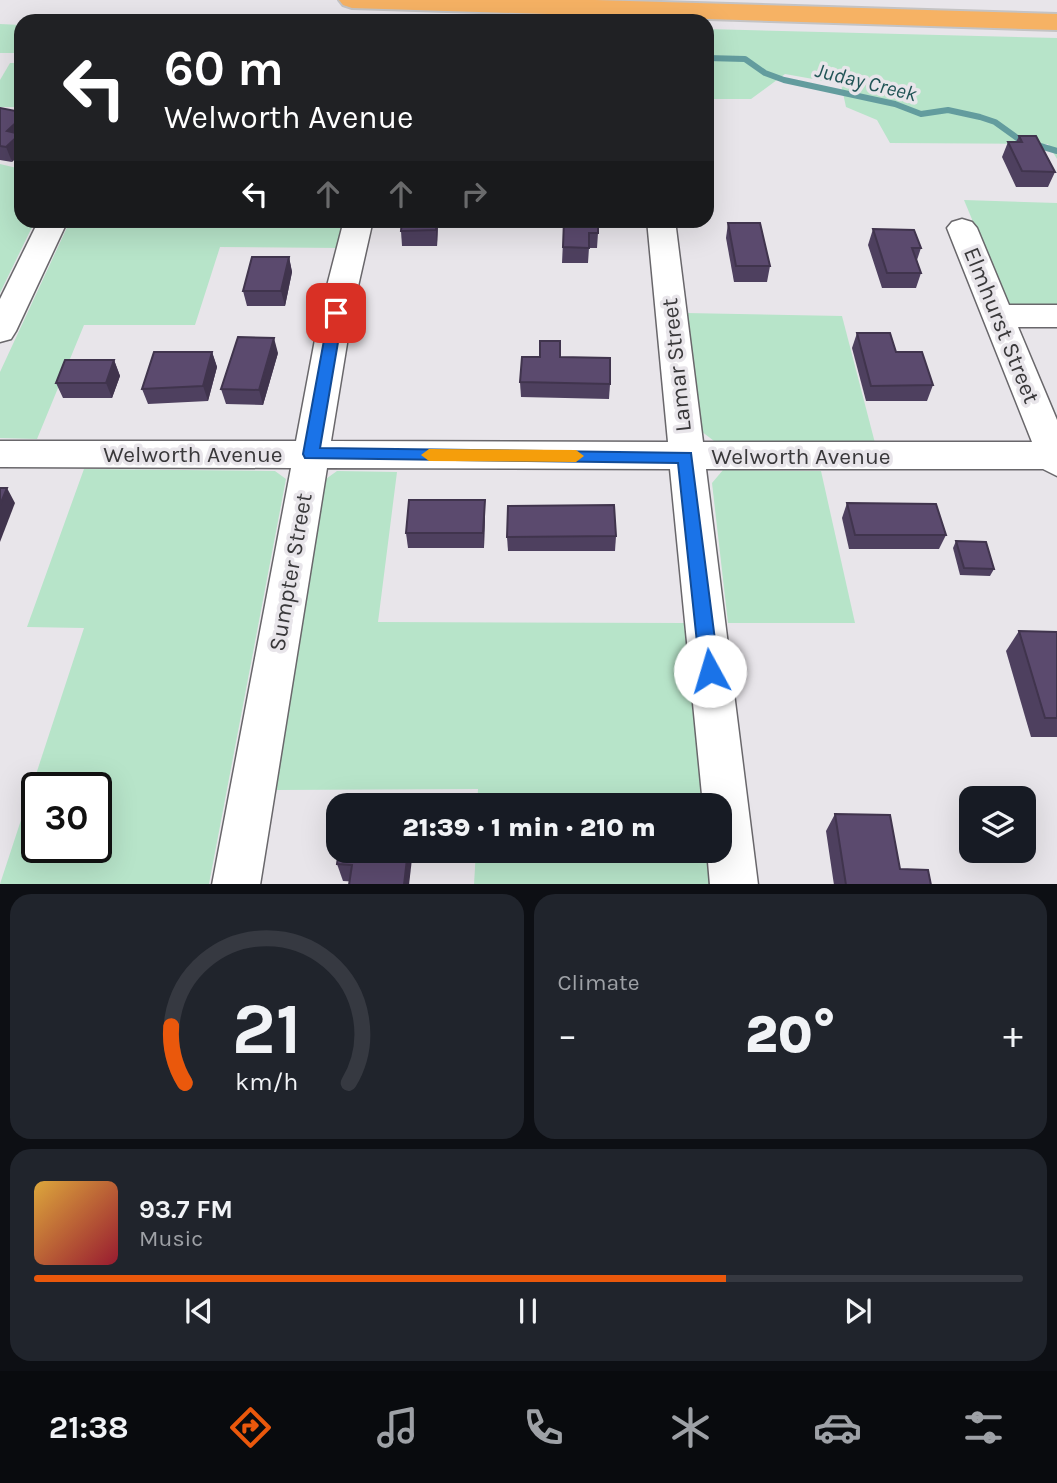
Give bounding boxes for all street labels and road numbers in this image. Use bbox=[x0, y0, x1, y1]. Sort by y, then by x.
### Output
street label: Elmhurst Street bbox=[958, 243, 1045, 408]
street label: Lamar Street bbox=[656, 296, 697, 433]
street label: Welworth Avenue bbox=[103, 441, 283, 468]
street label: Welworth Avenue bbox=[711, 443, 891, 470]
street label: Sumpter Street bbox=[263, 491, 318, 653]

